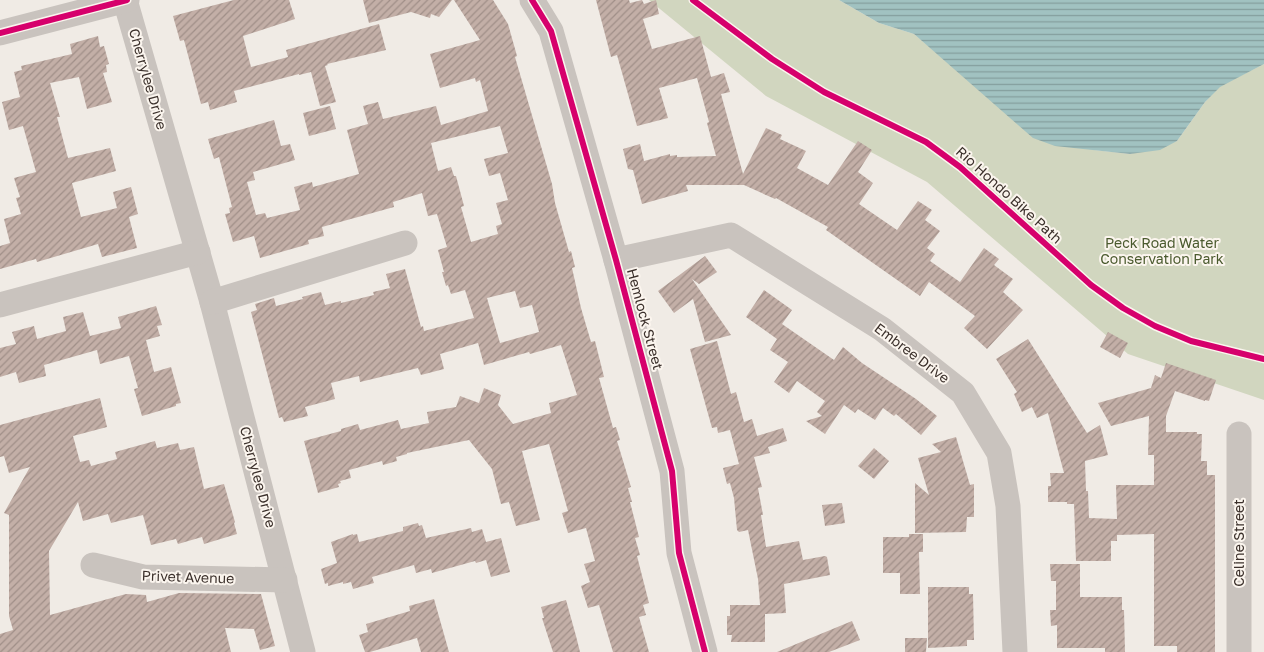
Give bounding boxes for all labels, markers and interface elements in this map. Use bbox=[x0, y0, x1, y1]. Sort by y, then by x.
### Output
street label: Cherrylee Drive bbox=[126, 26, 171, 131]
street label: Rio Hondo Bike Path bbox=[953, 143, 1066, 247]
park label: Peck Road Water Conservation Park bbox=[1100, 234, 1224, 267]
street label: Hemlock Street bbox=[624, 266, 667, 371]
street label: Embree Drive bbox=[872, 319, 953, 386]
street label: Cherrylee Drive bbox=[237, 424, 280, 529]
street label: Celine Street bbox=[1230, 499, 1247, 587]
street label: Privet Avenue bbox=[141, 566, 235, 587]

